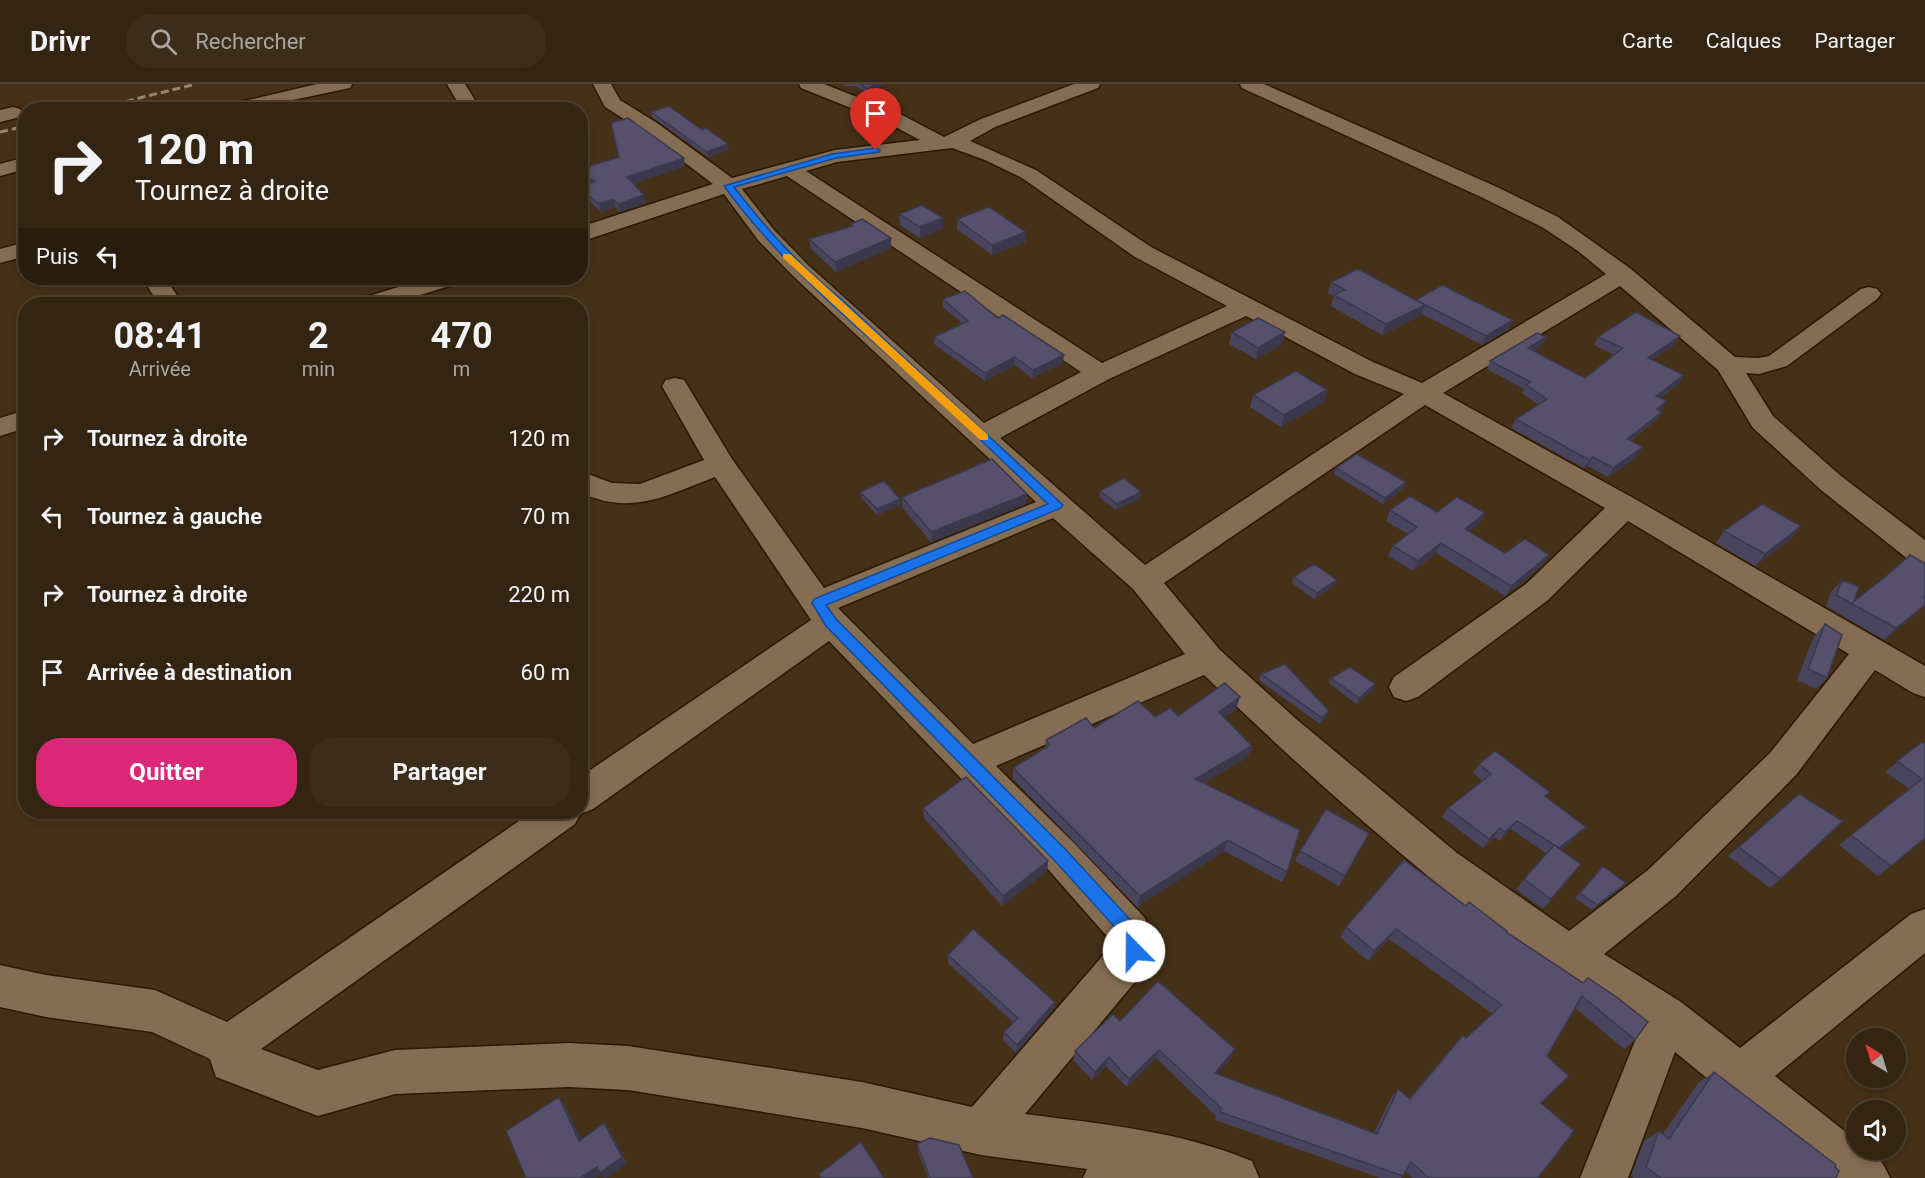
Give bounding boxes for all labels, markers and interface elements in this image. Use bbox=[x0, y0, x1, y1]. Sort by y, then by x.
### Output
search box bbox=[126, 14, 546, 68]
text: Drivr bbox=[30, 25, 90, 58]
icon: search bbox=[147, 25, 180, 58]
text: Rechercher bbox=[195, 29, 306, 54]
text: Carte bbox=[1622, 29, 1673, 53]
text: Calques bbox=[1706, 29, 1781, 53]
text: Partager bbox=[1814, 29, 1895, 53]
pin bbox=[850, 88, 901, 150]
icon: arrive bbox=[859, 97, 892, 130]
text: 120 m bbox=[135, 125, 254, 174]
icon: right bbox=[36, 126, 114, 204]
text: Tournez à droite bbox=[135, 175, 329, 207]
icon: left bbox=[91, 240, 124, 273]
text: Puis bbox=[36, 244, 79, 269]
text: 08:41 bbox=[113, 315, 206, 357]
text: 2 bbox=[308, 315, 329, 357]
text: 470 bbox=[431, 315, 493, 357]
text: Arrivée bbox=[129, 357, 191, 381]
text: min bbox=[302, 357, 335, 381]
text: m bbox=[453, 357, 470, 381]
icon: right bbox=[36, 422, 69, 455]
text: Tournez à droite bbox=[87, 426, 247, 451]
text: 120 m bbox=[508, 426, 570, 451]
icon: left bbox=[36, 500, 69, 533]
text: Tournez à gauche bbox=[87, 504, 262, 529]
text: 70 m bbox=[521, 504, 570, 529]
icon: right bbox=[36, 578, 69, 611]
text: Tournez à droite bbox=[87, 582, 247, 607]
text: 220 m bbox=[508, 582, 570, 607]
icon: arrive bbox=[36, 656, 69, 689]
text: Arrivée à destination bbox=[87, 660, 292, 685]
text: 60 m bbox=[521, 660, 570, 685]
button: Quitter bbox=[36, 738, 297, 807]
button: Partager bbox=[309, 738, 570, 807]
position arrow bbox=[1102, 919, 1166, 983]
north arrow bbox=[1846, 1028, 1906, 1088]
map controls bbox=[1846, 1028, 1906, 1160]
button: sound bbox=[1846, 1100, 1906, 1160]

